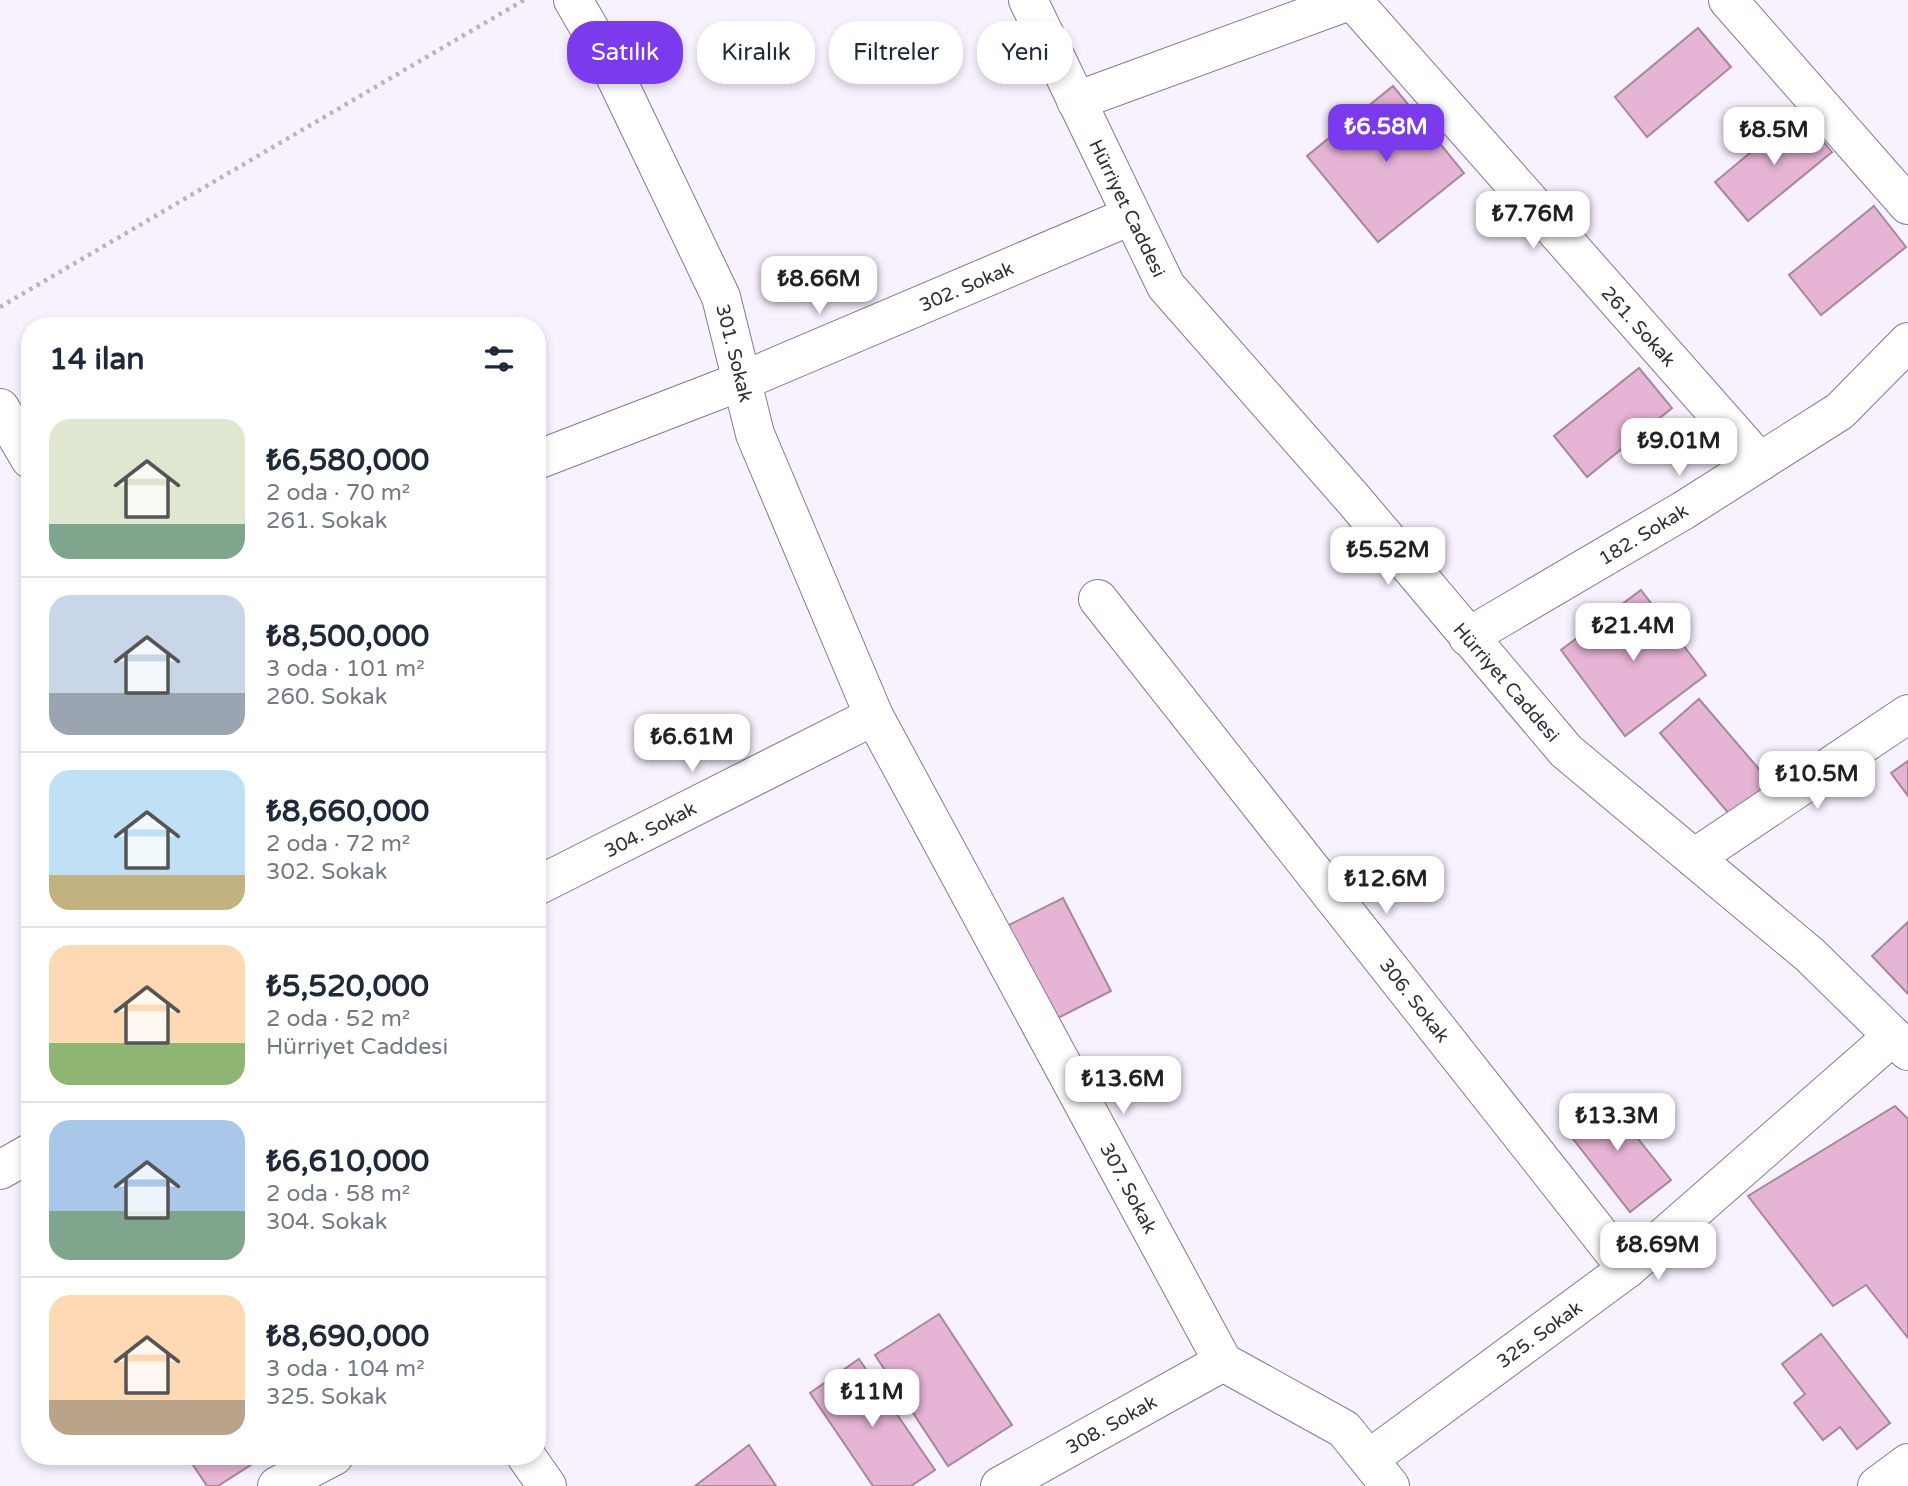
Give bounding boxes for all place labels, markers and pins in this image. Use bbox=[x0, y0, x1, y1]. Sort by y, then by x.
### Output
pin: ₺6.58M bbox=[1329, 104, 1443, 164]
pin: ₺8.5M bbox=[1725, 108, 1823, 167]
pin: ₺7.76M bbox=[1476, 191, 1590, 251]
pin: ₺8.66M bbox=[762, 256, 876, 316]
pin: ₺9.01M bbox=[1622, 419, 1736, 478]
pin: ₺5.52M bbox=[1331, 528, 1445, 587]
pin: ₺21.4M bbox=[1576, 604, 1690, 663]
pin: ₺6.61M bbox=[635, 714, 749, 774]
pin: ₺10.5M bbox=[1760, 752, 1874, 811]
pin: ₺12.6M bbox=[1329, 856, 1443, 916]
pin: ₺13.6M bbox=[1066, 1056, 1180, 1116]
pin: ₺13.3M bbox=[1560, 1094, 1674, 1153]
pin: ₺8.69M bbox=[1601, 1222, 1715, 1282]
pin: ₺11M bbox=[831, 1370, 913, 1429]

